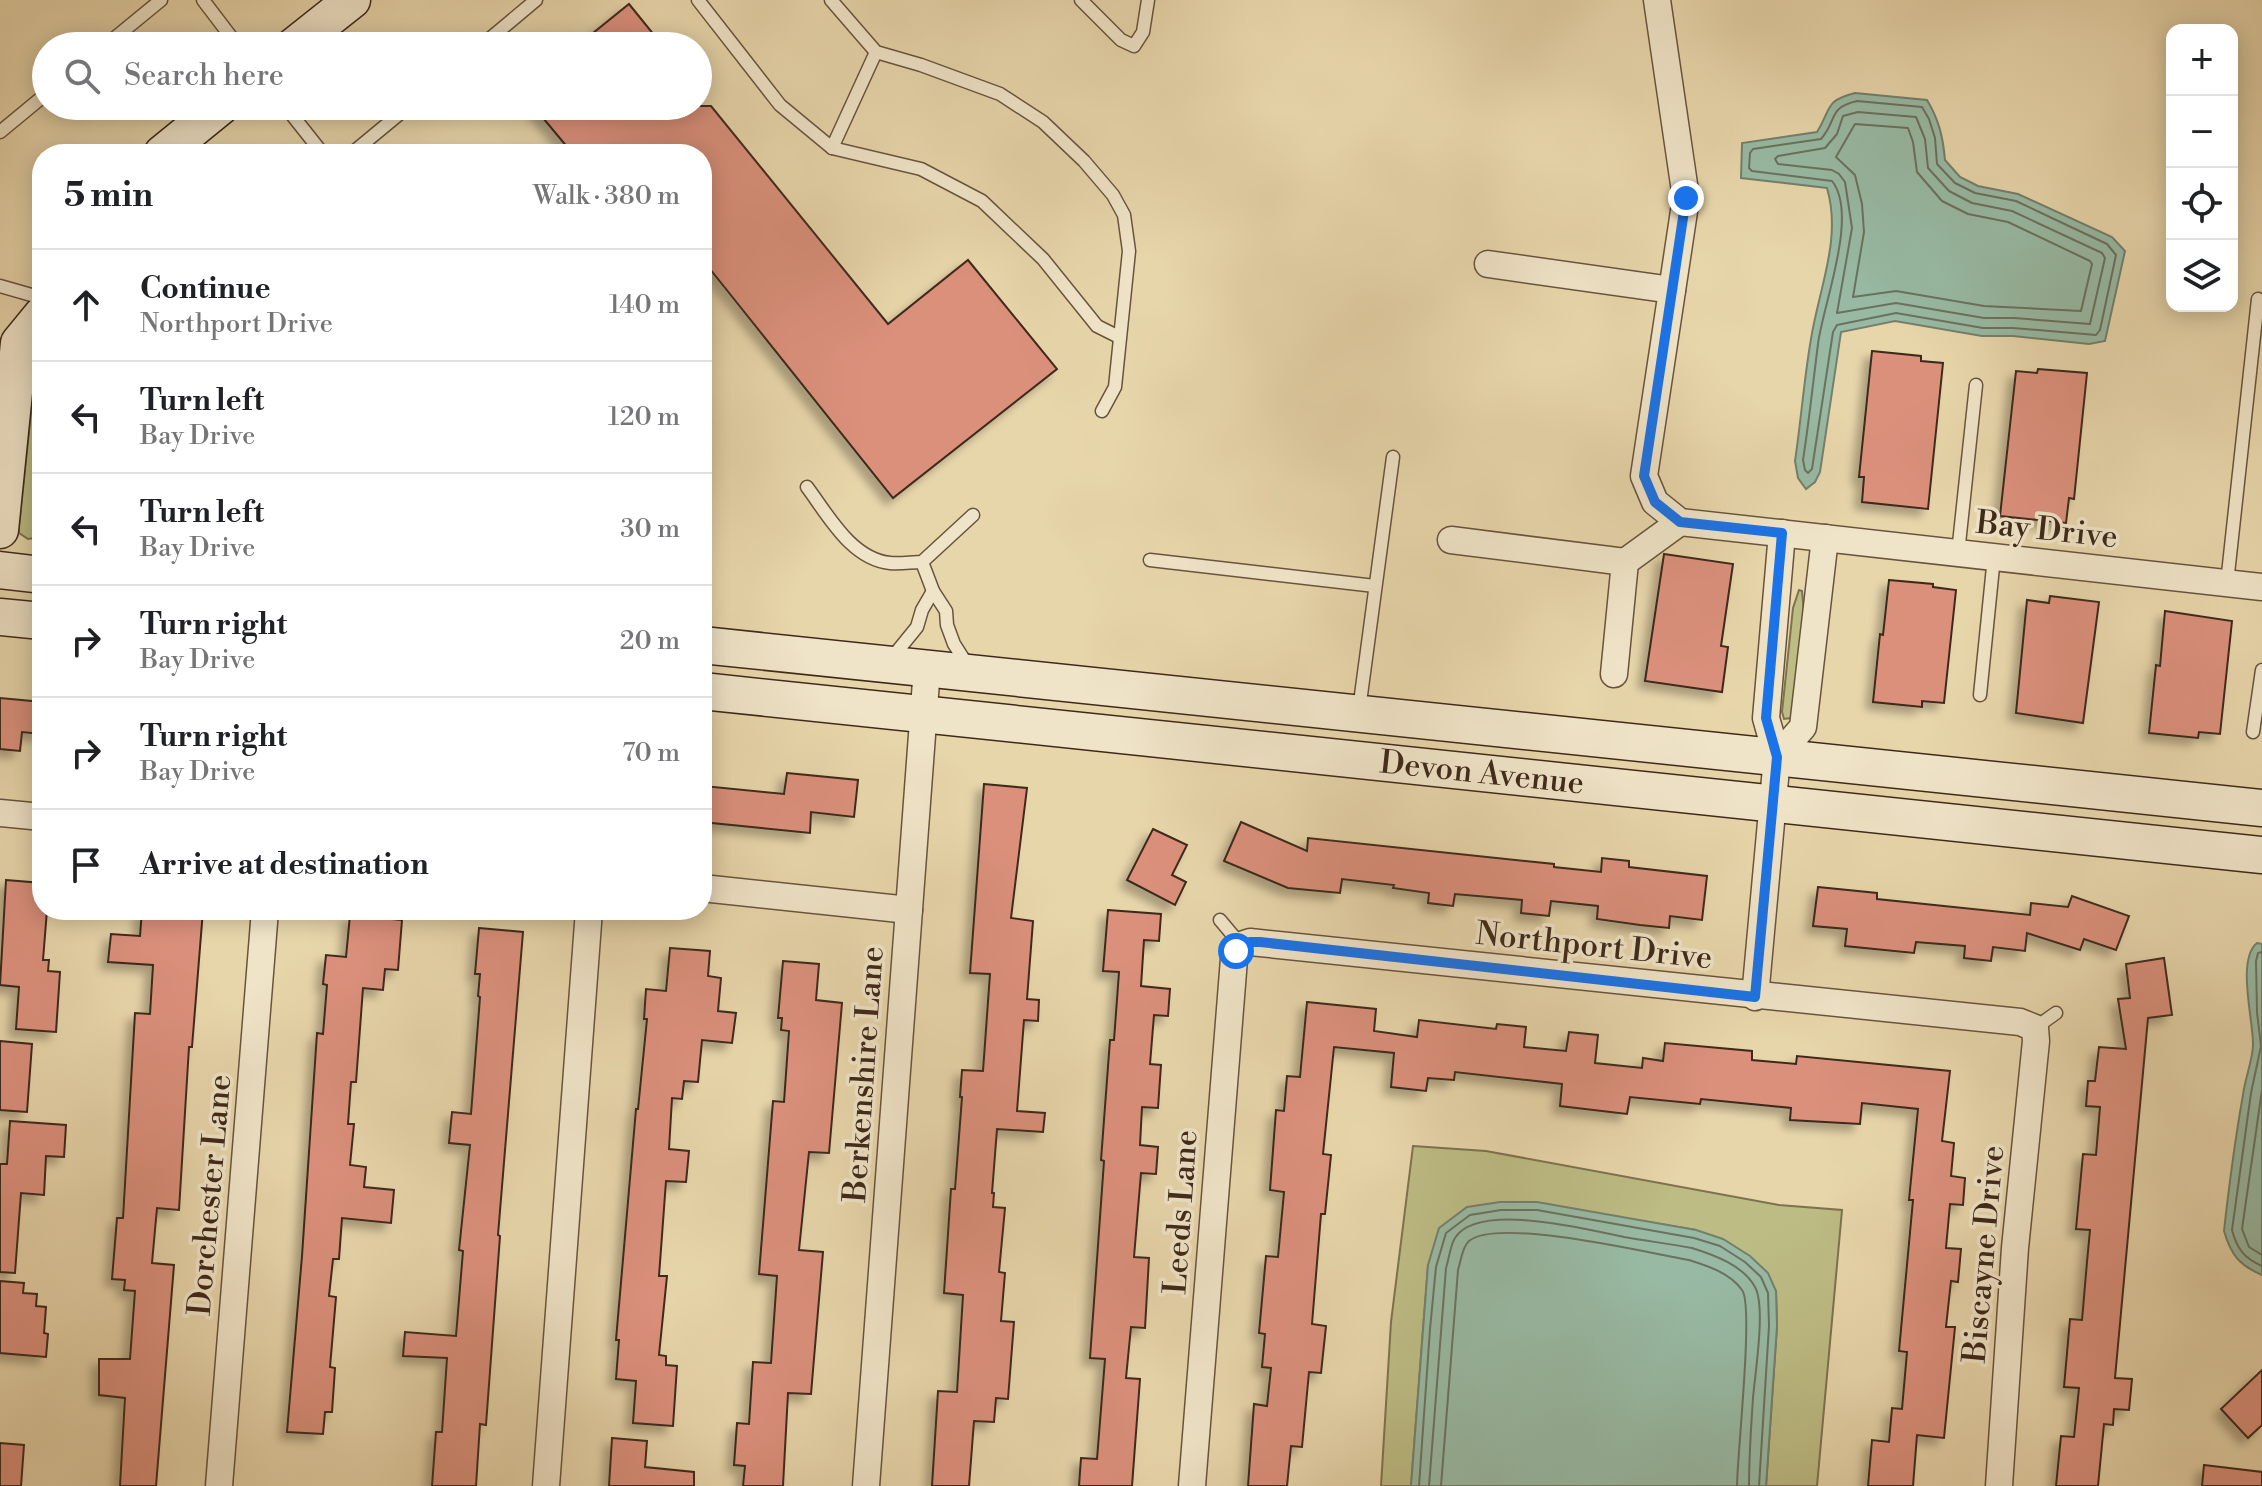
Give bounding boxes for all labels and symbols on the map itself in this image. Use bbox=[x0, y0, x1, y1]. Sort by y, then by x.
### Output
route end bbox=[1668, 180, 1704, 216]
street label: Bay Drive bbox=[1973, 503, 2120, 557]
street label: Devon Avenue bbox=[1378, 742, 1586, 804]
street label: Northport Drive bbox=[1474, 914, 1714, 978]
route start bbox=[1218, 933, 1254, 969]
street label: Berkenshire Lane bbox=[835, 945, 893, 1204]
street label: Dorchester Lane bbox=[180, 1073, 240, 1317]
street label: Leeds Lane bbox=[1155, 1128, 1207, 1296]
street label: Biscayne Drive bbox=[1954, 1144, 2013, 1365]

